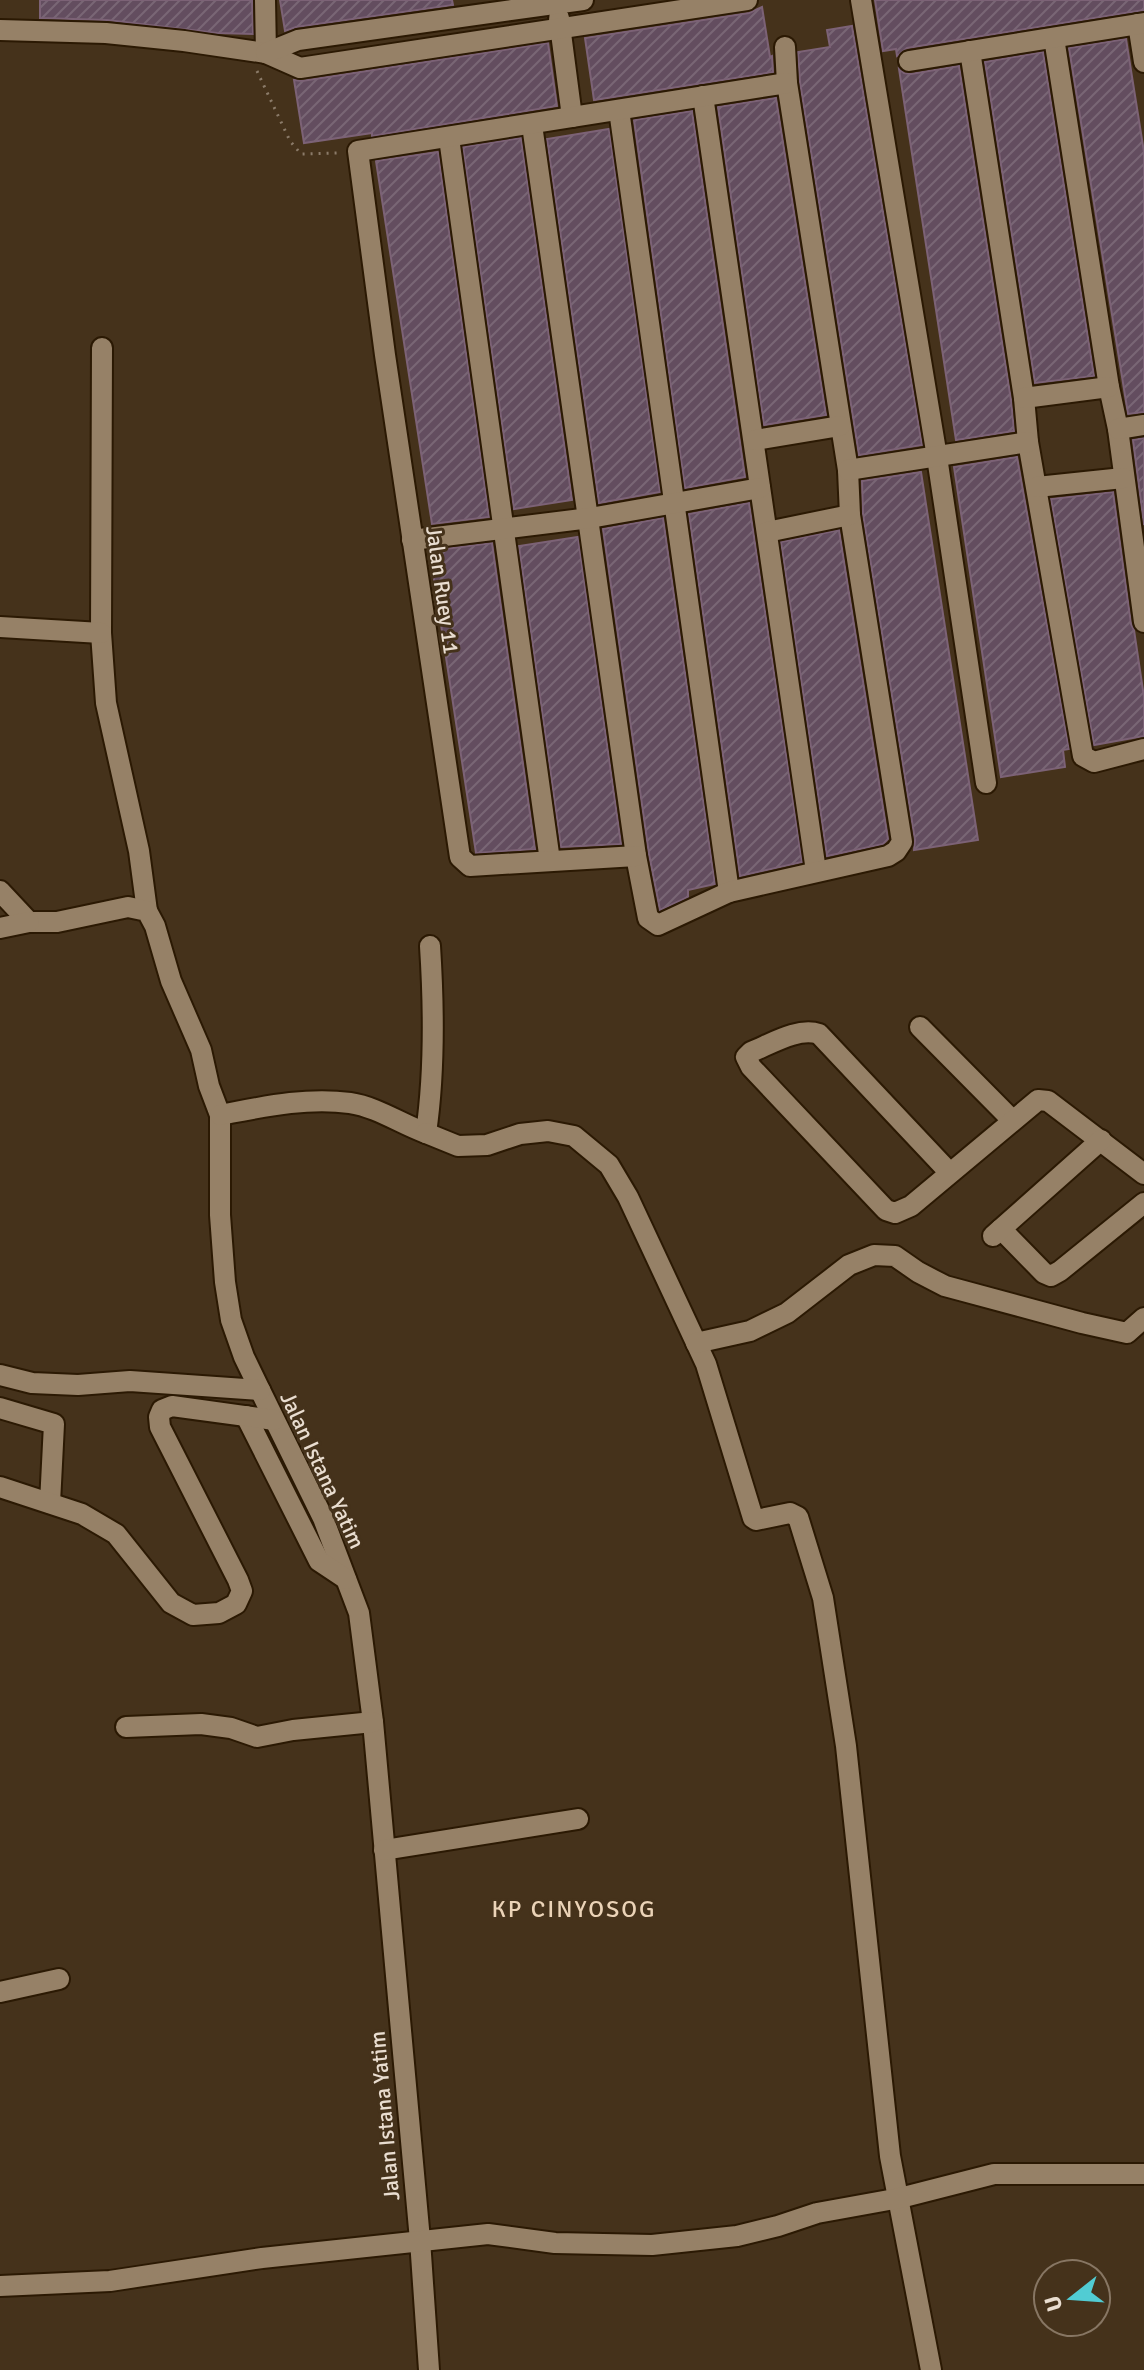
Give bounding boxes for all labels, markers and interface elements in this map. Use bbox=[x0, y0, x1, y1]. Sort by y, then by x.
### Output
street label: Jalan Ruey 11 bbox=[420, 524, 465, 656]
street label: Jalan Istana Yatim bbox=[274, 1387, 371, 1553]
district label: KP CINYOSOG bbox=[492, 1894, 656, 1924]
street label: Jalan Istana Yatim bbox=[364, 2030, 405, 2202]
north arrow bbox=[1032, 2258, 1112, 2338]
text: U bbox=[1038, 2293, 1068, 2315]

